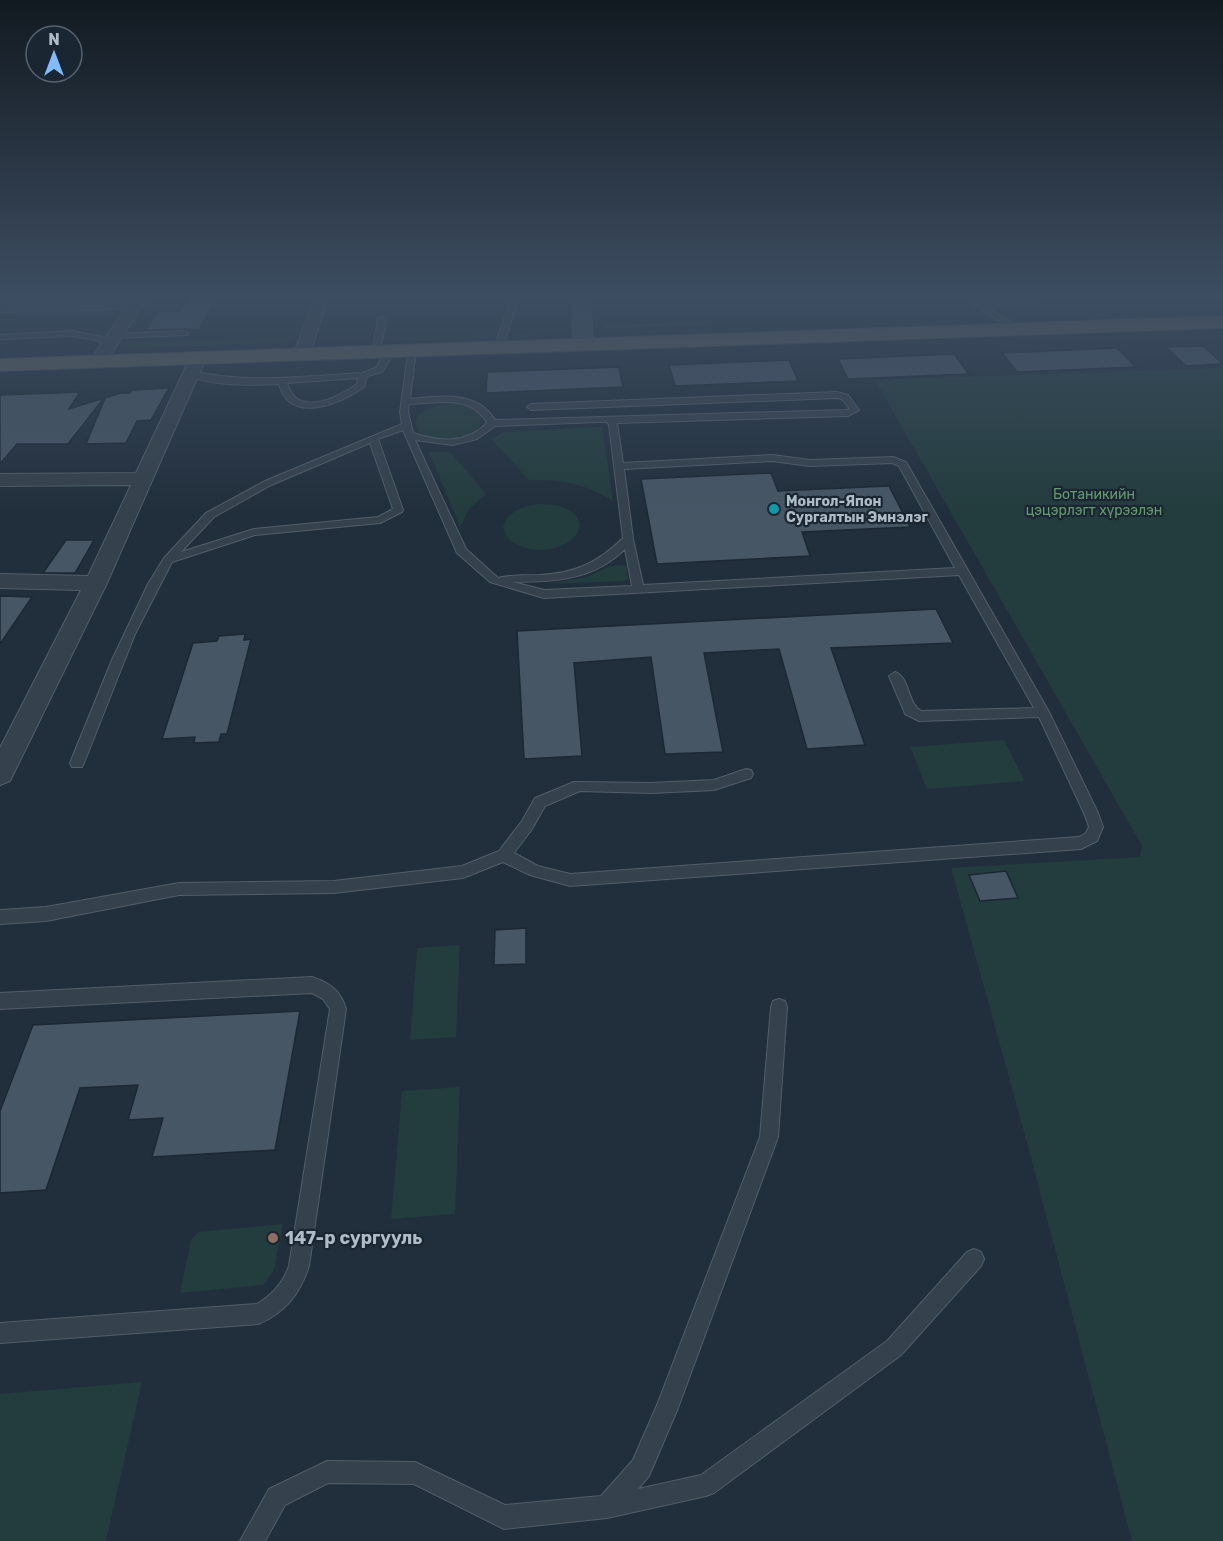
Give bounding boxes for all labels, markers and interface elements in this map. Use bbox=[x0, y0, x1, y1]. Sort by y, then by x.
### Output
north arrow bbox=[24, 24, 84, 84]
text: N bbox=[48, 30, 60, 49]
park label: Ботаникийн цэцэрлэгт хүрээлэн bbox=[1026, 486, 1162, 519]
place label: Монгол-Япон Сургалтын Эмнэлэг bbox=[786, 493, 929, 526]
marker: Монгол-Япон Сургалтын Эмнэлэг bbox=[767, 502, 781, 516]
place label: 147-р сургууль bbox=[285, 1227, 422, 1249]
marker: 147-р сургууль bbox=[266, 1231, 280, 1245]

